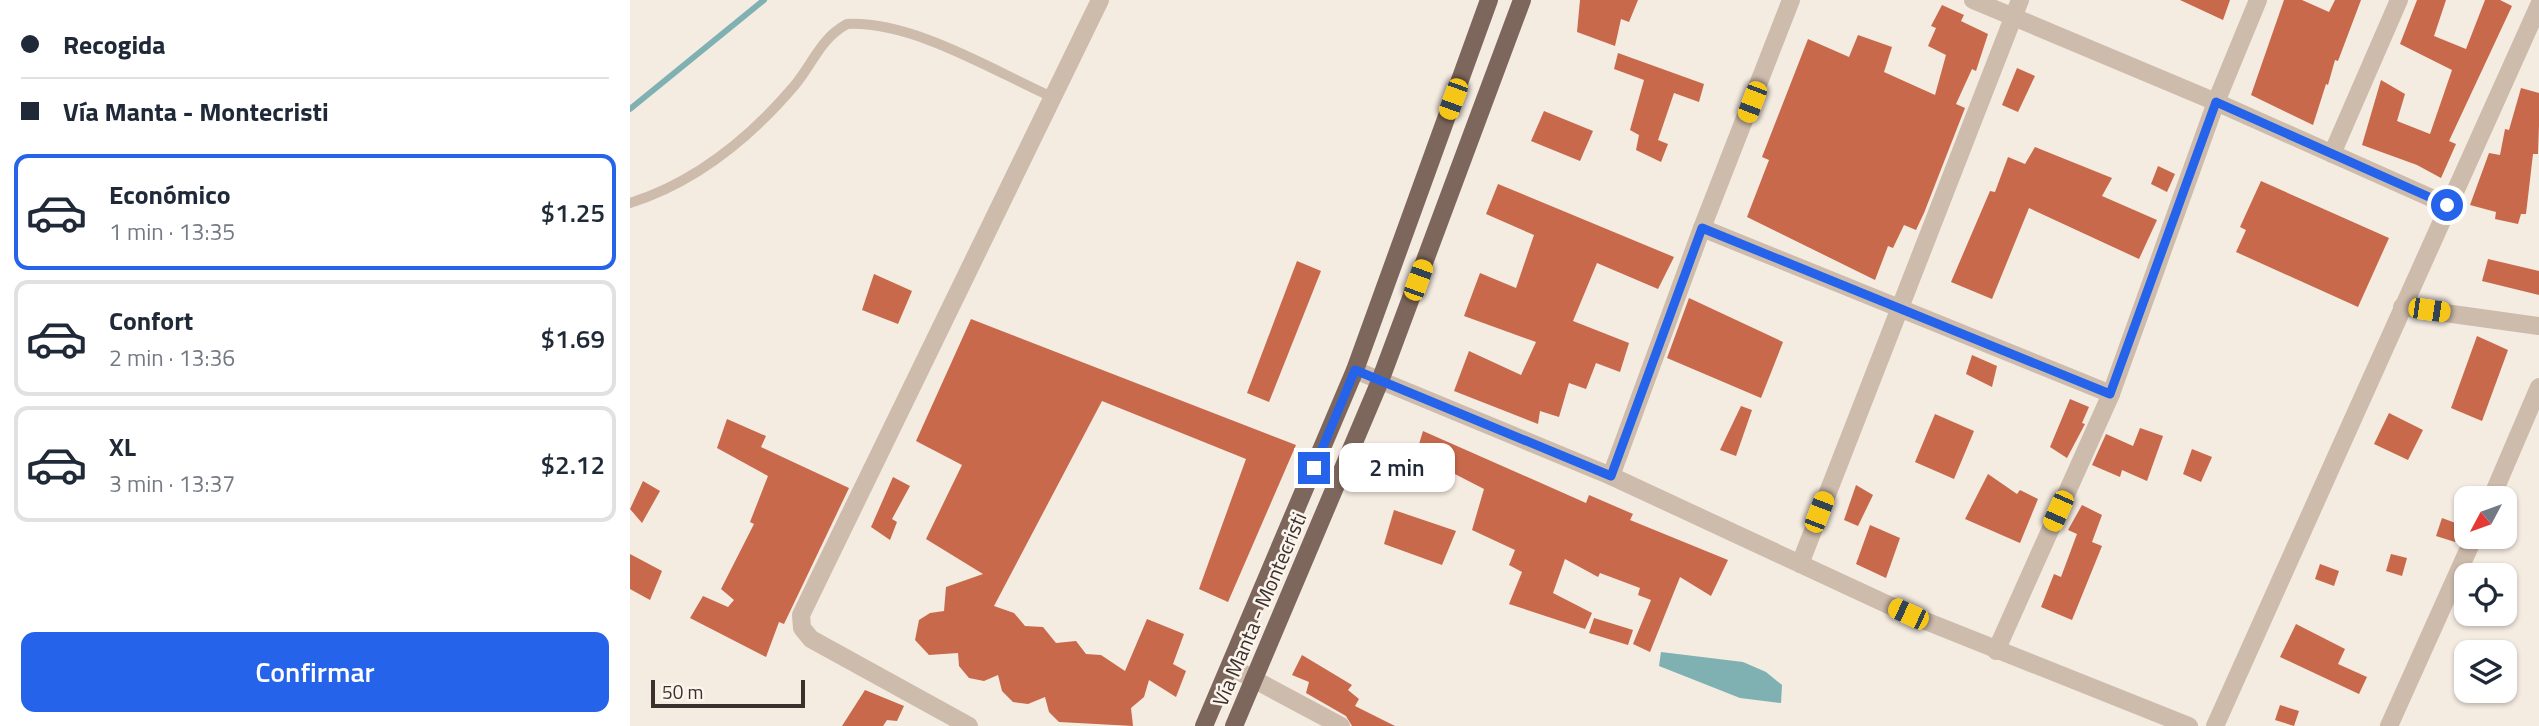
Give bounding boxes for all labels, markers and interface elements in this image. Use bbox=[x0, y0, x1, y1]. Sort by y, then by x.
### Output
text: Recogida bbox=[63, 25, 166, 64]
car bbox=[1436, 76, 1471, 122]
car bbox=[1735, 79, 1770, 125]
text: Vía Manta - Montecristi bbox=[63, 92, 329, 131]
text: Económico bbox=[109, 175, 231, 214]
icon: car bbox=[25, 181, 88, 244]
route start bbox=[2431, 189, 2463, 221]
text: $1.25 bbox=[541, 193, 605, 232]
text: 1 min · 13:35 bbox=[109, 214, 235, 249]
car bbox=[1401, 257, 1436, 303]
car bbox=[2407, 297, 2452, 323]
text: Confort bbox=[109, 301, 193, 340]
icon: car bbox=[25, 307, 88, 370]
text: $1.69 bbox=[541, 319, 605, 358]
text: 2 min · 13:36 bbox=[109, 340, 235, 375]
text: XL bbox=[109, 427, 136, 466]
icon: car bbox=[25, 433, 88, 496]
callout: 2 min bbox=[1338, 444, 1454, 492]
text: $2.12 bbox=[541, 445, 605, 484]
text: 2 min bbox=[1369, 450, 1425, 485]
route end bbox=[1298, 452, 1330, 484]
text: 3 min · 13:37 bbox=[109, 466, 235, 501]
north arrow bbox=[2454, 486, 2516, 550]
map controls bbox=[2454, 486, 2517, 703]
car bbox=[2040, 488, 2077, 534]
car bbox=[1802, 489, 1837, 535]
street label: Vía Manta - Montecristi bbox=[1204, 507, 1314, 711]
button: locate bbox=[2454, 563, 2517, 626]
car bbox=[1885, 596, 1932, 632]
button: Confirmar bbox=[21, 632, 609, 712]
button: layers bbox=[2454, 640, 2517, 703]
scale bar bbox=[651, 677, 805, 709]
text: 50 m bbox=[662, 677, 703, 706]

